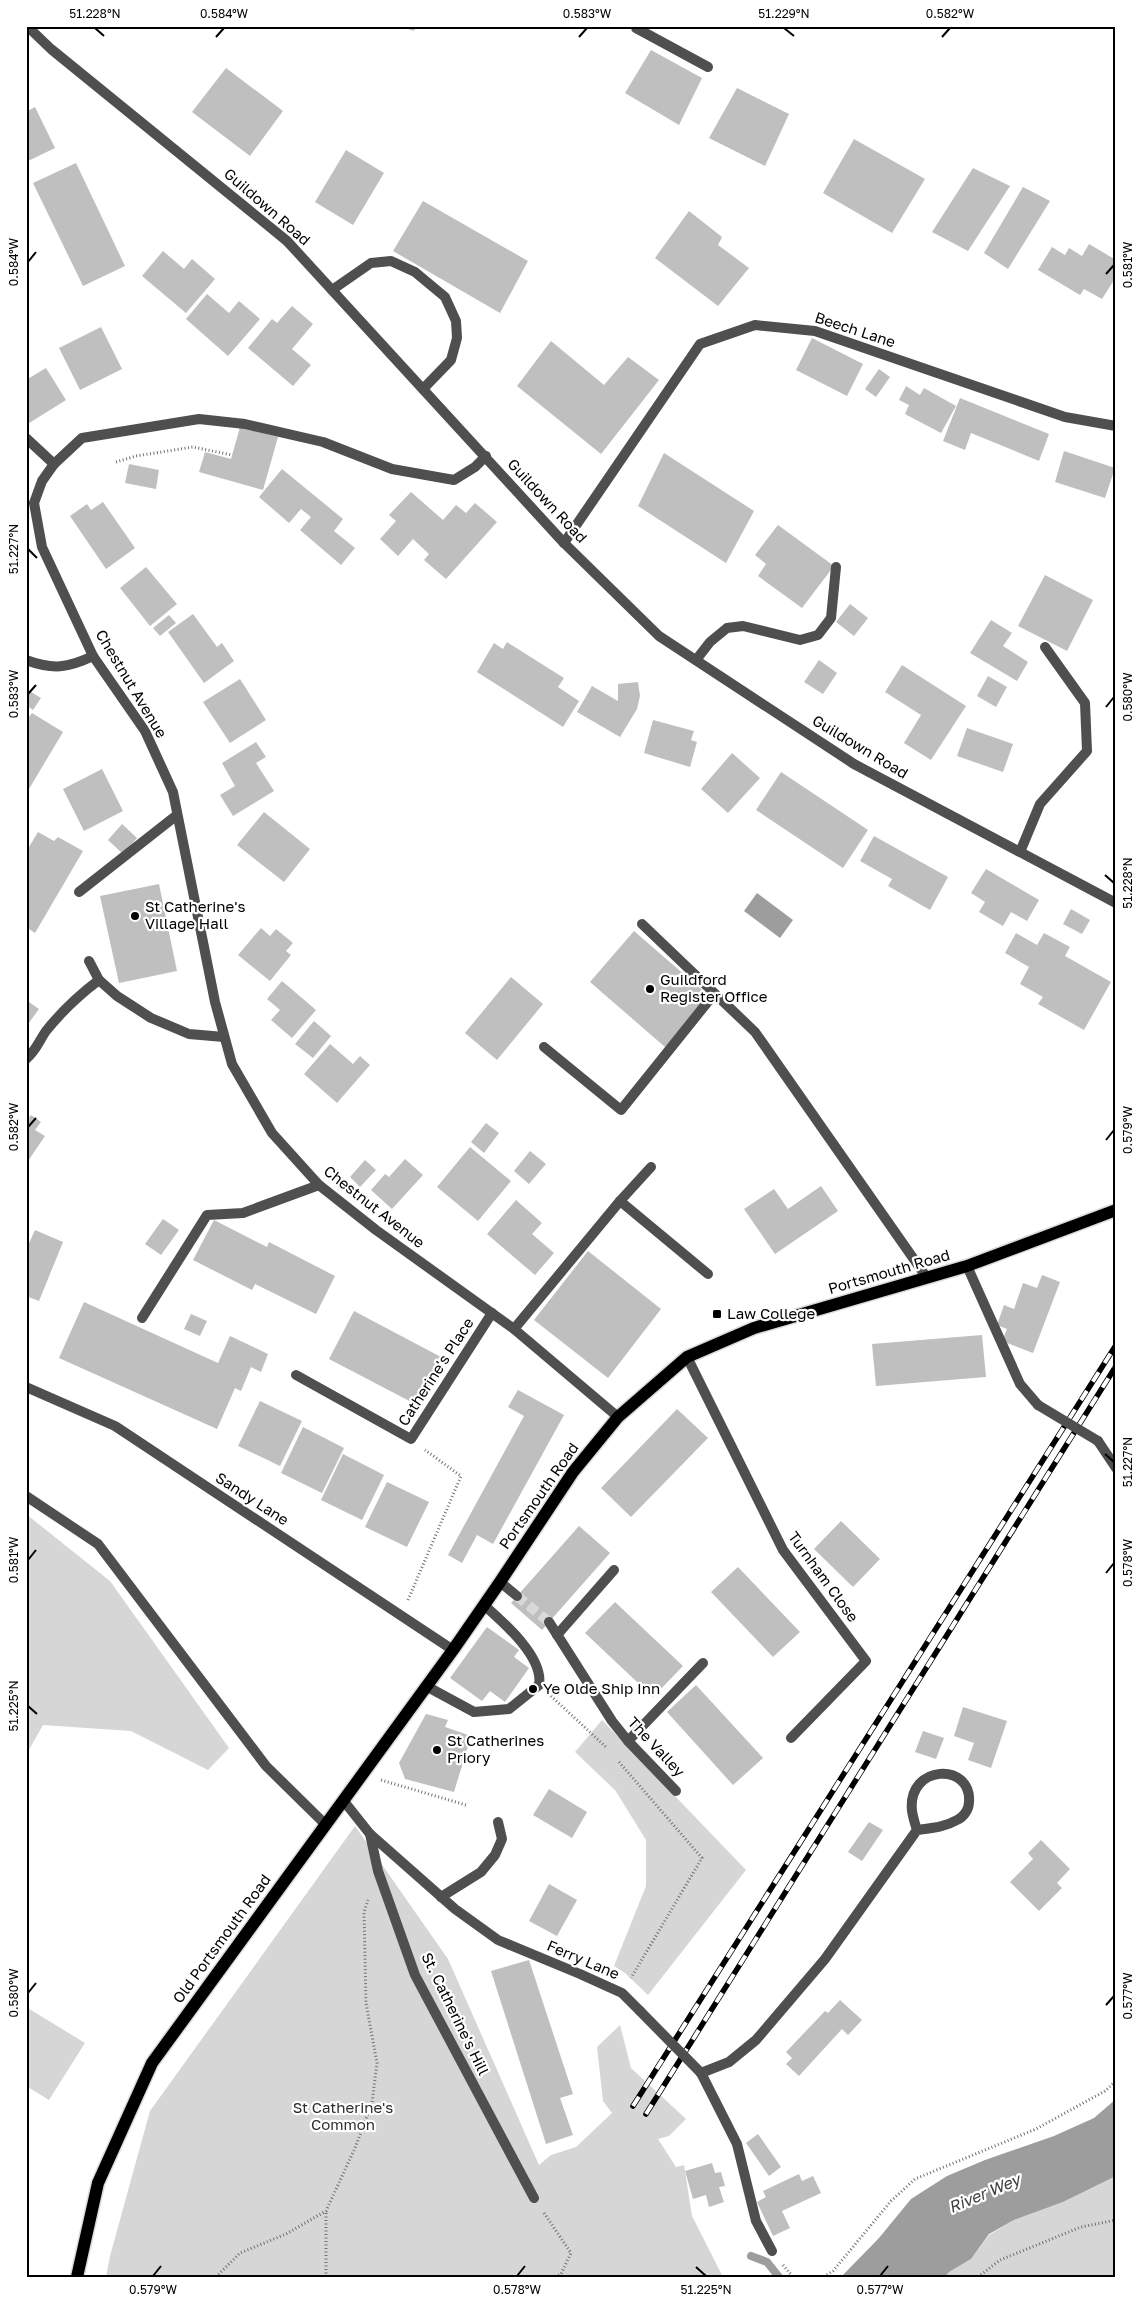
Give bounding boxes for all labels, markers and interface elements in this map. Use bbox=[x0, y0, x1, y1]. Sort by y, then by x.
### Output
text: 51.228°N bbox=[69, 6, 121, 21]
text: 0.584°W bbox=[200, 6, 249, 21]
text: 0.583°W bbox=[563, 6, 612, 21]
text: 51.229°N bbox=[758, 6, 810, 21]
text: 0.582°W bbox=[926, 6, 975, 21]
street label: Guildown Road bbox=[221, 164, 314, 249]
text: 0.584°W bbox=[6, 237, 21, 286]
text: 0.581°W bbox=[1120, 241, 1135, 288]
street label: Beech Lane bbox=[813, 308, 898, 351]
street label: Guildown Road bbox=[504, 455, 591, 546]
text: 51.227°N bbox=[6, 524, 21, 574]
street label: Chestnut Avenue bbox=[92, 626, 171, 741]
text: 0.583°W bbox=[6, 669, 21, 718]
text: 0.580°W bbox=[1120, 672, 1135, 721]
street label: Guildown Road bbox=[809, 711, 912, 782]
text: 51.228°N bbox=[1120, 857, 1135, 909]
place label: St Catherine's Village Hall bbox=[145, 897, 245, 932]
marker: St Catherine's Village Hall bbox=[129, 910, 141, 922]
place label: Guildford Register Office bbox=[660, 970, 768, 1005]
marker: Guildford Register Office bbox=[644, 983, 656, 995]
text: 0.582°W bbox=[6, 1102, 21, 1151]
text: 0.579°W bbox=[1120, 1106, 1135, 1154]
street label: Chestnut Avenue bbox=[321, 1161, 429, 1251]
street label: Portsmouth Road bbox=[826, 1245, 952, 1297]
place label: Law College bbox=[727, 1304, 816, 1322]
marker: Law College bbox=[711, 1308, 723, 1320]
street label: Catherine's Place bbox=[394, 1314, 477, 1429]
text: 51.227°N bbox=[1120, 1437, 1135, 1487]
street label: Portsmouth Road bbox=[495, 1439, 582, 1552]
street label: Sandy Lane bbox=[213, 1468, 293, 1529]
street label: Turnham Close bbox=[785, 1528, 863, 1625]
text: 0.581°W bbox=[6, 1536, 21, 1583]
text: 0.578°W bbox=[1120, 1539, 1135, 1587]
place label: Ye Olde Ship Inn bbox=[543, 1679, 660, 1697]
text: 51.225°N bbox=[6, 1680, 21, 1732]
marker: Ye Olde Ship Inn bbox=[527, 1683, 539, 1695]
street label: The Valley bbox=[625, 1713, 689, 1780]
place label: St Catherines Priory bbox=[447, 1731, 544, 1766]
marker: St Catherines Priory bbox=[431, 1744, 443, 1756]
street label: Old Portsmouth Road bbox=[168, 1871, 274, 2006]
street label: Ferry Lane bbox=[544, 1936, 623, 1982]
street label: St. Catherine's Hill bbox=[418, 1949, 493, 2078]
text: 0.580°W bbox=[6, 1968, 21, 2017]
text: 0.577°W bbox=[1120, 1972, 1135, 2019]
park label: St Catherine's Common bbox=[293, 2098, 393, 2133]
water label: River Wey bbox=[945, 2168, 1025, 2217]
text: 0.579°W bbox=[129, 2282, 177, 2297]
text: 0.578°W bbox=[493, 2282, 541, 2297]
text: 51.225°N bbox=[680, 2282, 732, 2297]
text: 0.577°W bbox=[857, 2282, 904, 2297]

